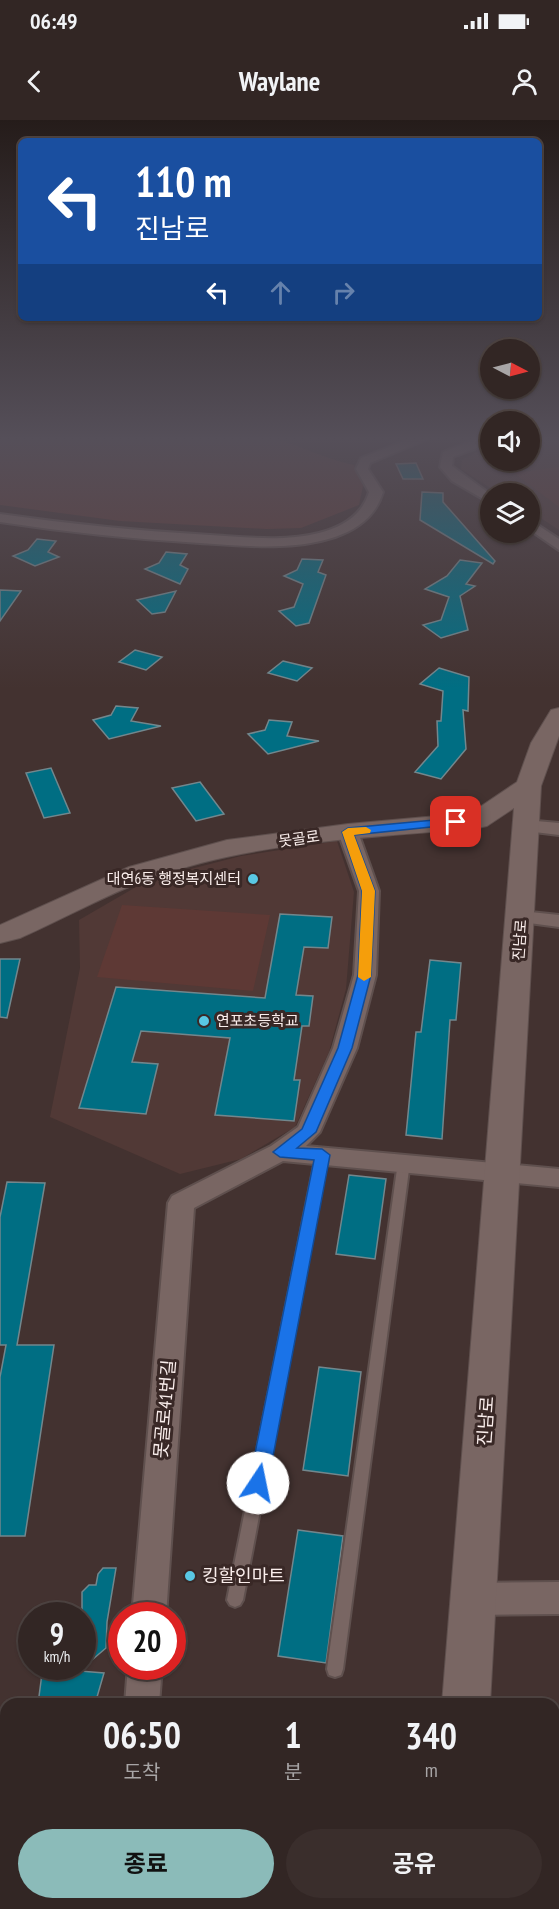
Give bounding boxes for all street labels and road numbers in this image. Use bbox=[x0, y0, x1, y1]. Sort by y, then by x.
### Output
street label: 못골로 bbox=[277, 826, 321, 851]
street label: 진남로 bbox=[509, 919, 530, 961]
street label: 못골로41번길 bbox=[149, 1359, 180, 1459]
street label: 진남로 bbox=[472, 1395, 499, 1447]

